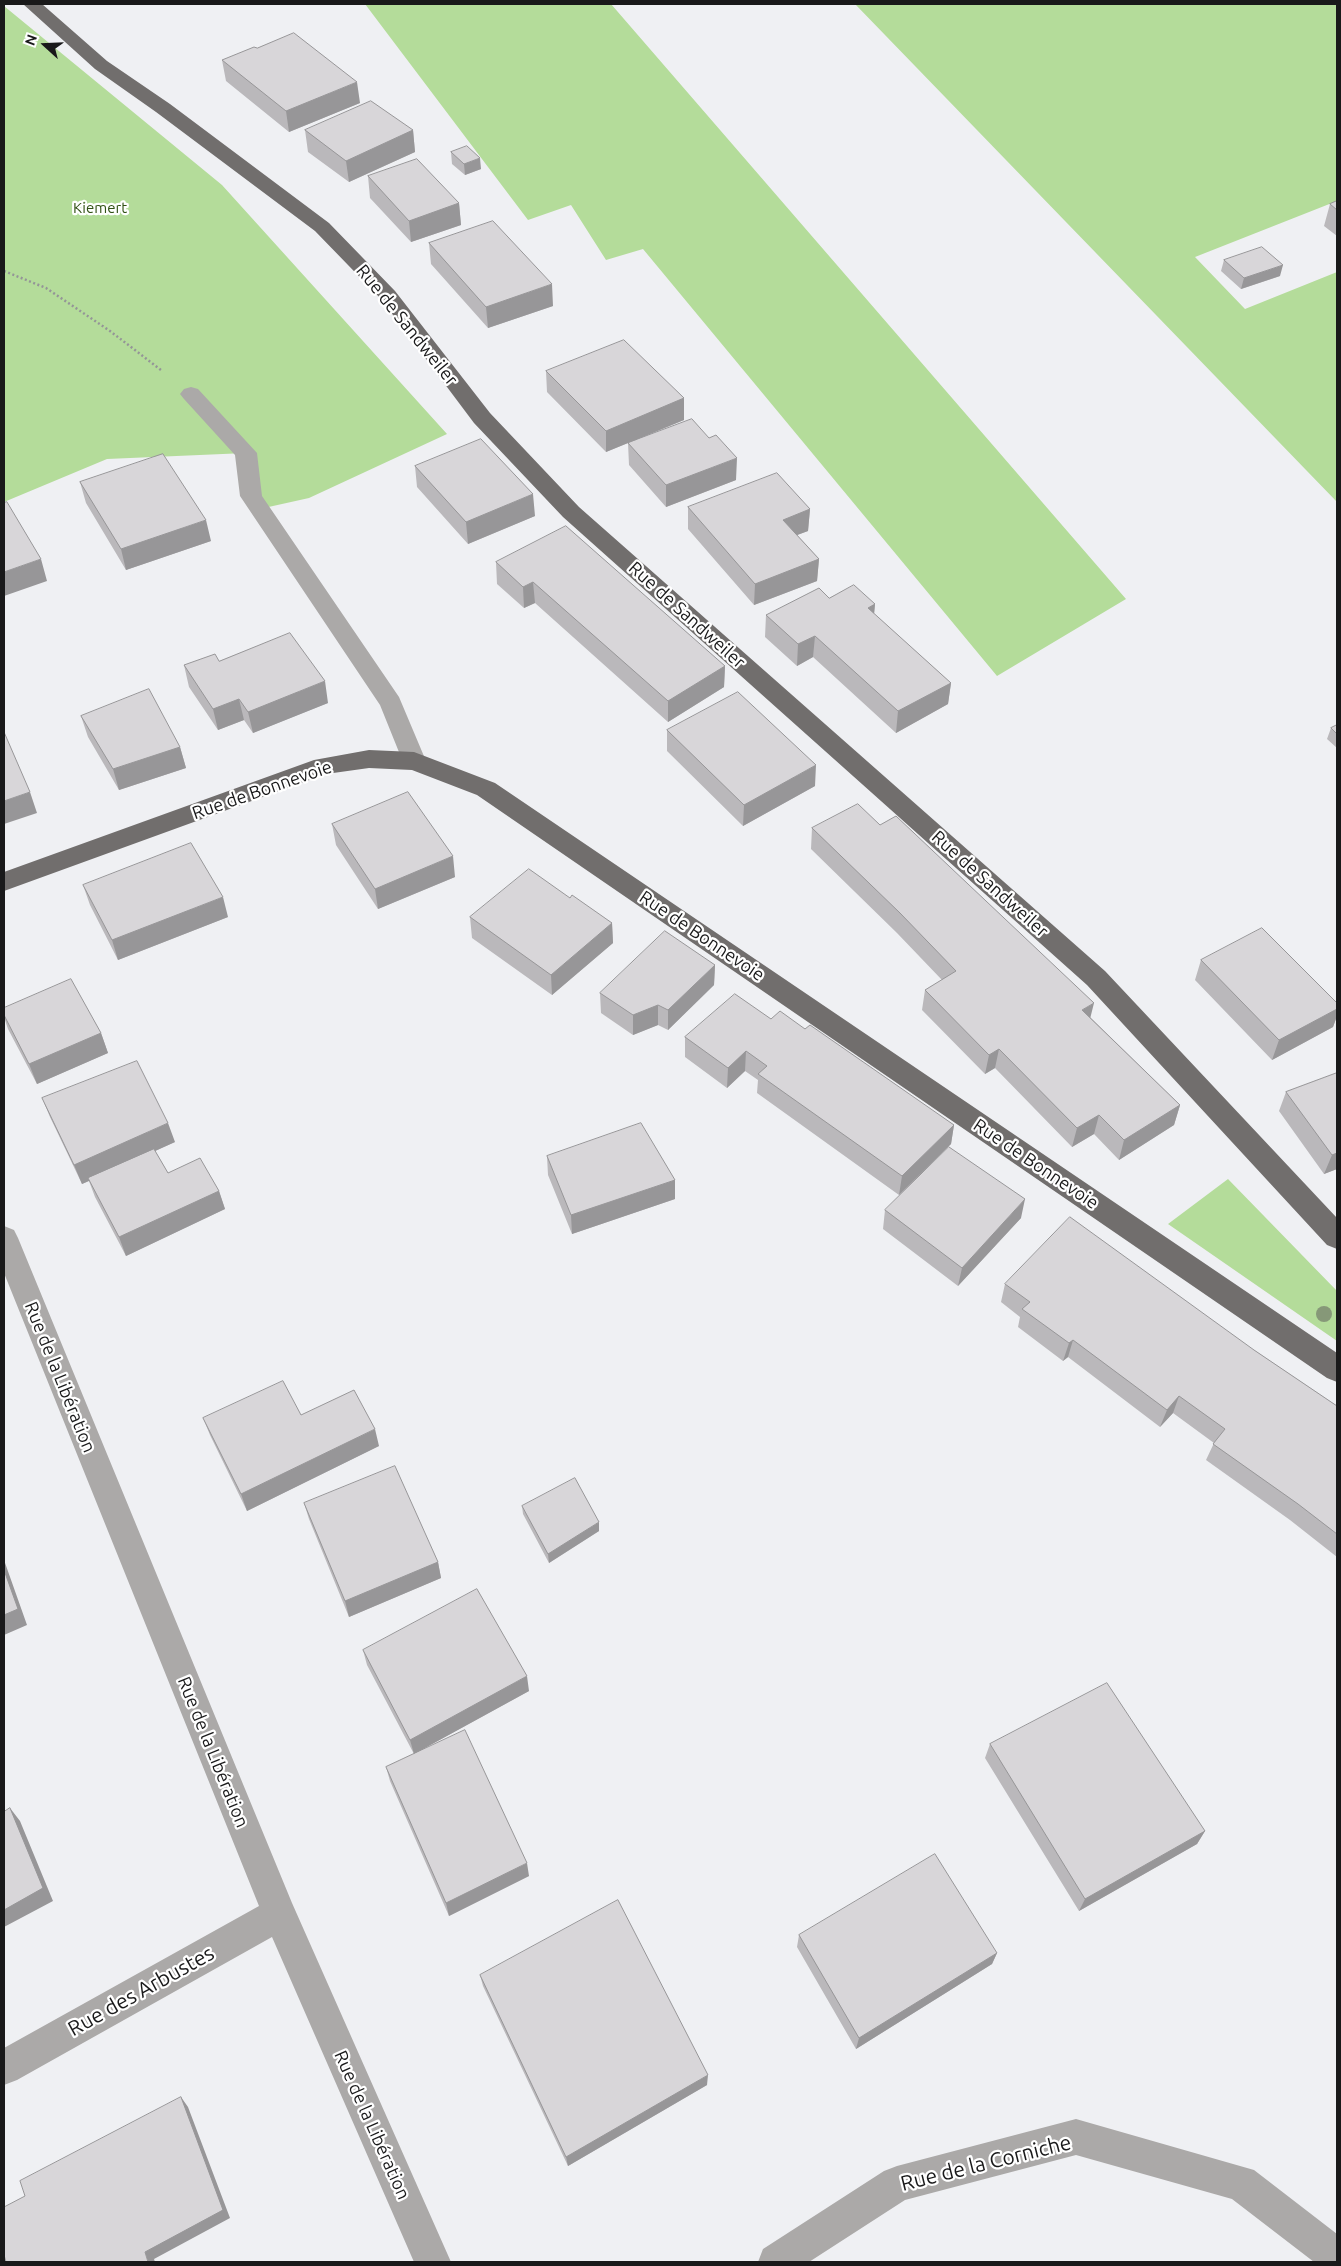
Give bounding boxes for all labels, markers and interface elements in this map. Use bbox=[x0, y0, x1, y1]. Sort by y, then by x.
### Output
north arrow bbox=[20, 20, 70, 70]
text: N bbox=[22, 32, 40, 48]
park label: Kiemert bbox=[73, 199, 127, 217]
street label: Rue de Sandweiler bbox=[352, 260, 462, 390]
street label: Rue de Sandweiler bbox=[624, 557, 750, 673]
street label: Rue de Bonnevoie bbox=[189, 756, 335, 824]
street label: Rue de Sandweiler bbox=[927, 826, 1053, 942]
street label: Rue de Bonnevoie bbox=[635, 886, 769, 986]
street label: Rue de Bonnevoie bbox=[969, 1114, 1103, 1214]
street label: Rue de la Libération bbox=[20, 1299, 100, 1455]
street label: Rue de la Libération bbox=[173, 1674, 253, 1830]
street label: Rue des Arbustes bbox=[64, 1940, 218, 2042]
street label: Rue de la Libération bbox=[329, 2047, 415, 2203]
street label: Rue de la Corniche bbox=[898, 2130, 1074, 2196]

